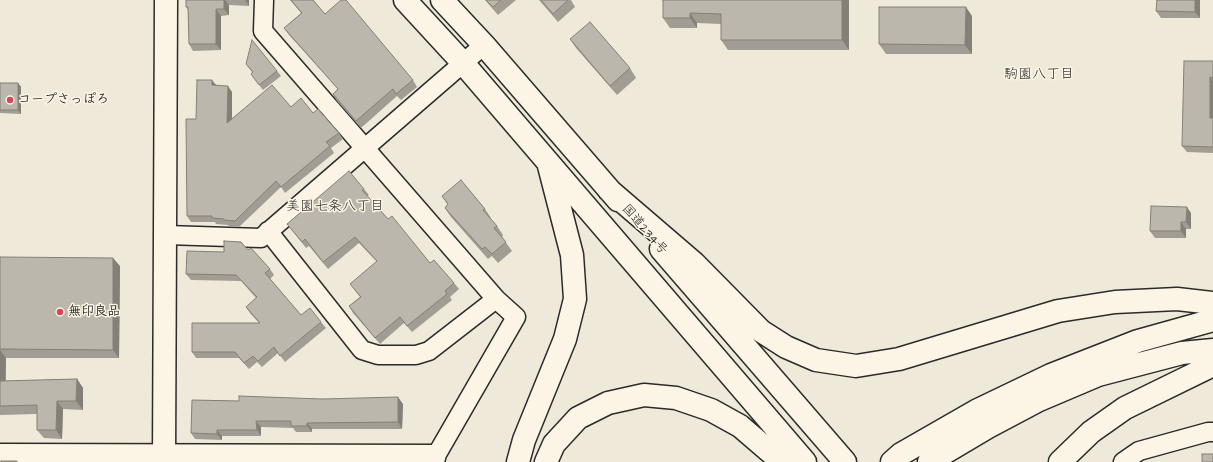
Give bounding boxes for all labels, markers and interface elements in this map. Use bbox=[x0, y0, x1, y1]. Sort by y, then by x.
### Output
district label: 駒園八丁目 bbox=[1004, 67, 1074, 83]
place label: コープさっぽろ bbox=[18, 92, 109, 108]
marker: コープさっぽろ bbox=[5, 95, 15, 105]
district label: 美園七条八丁目 bbox=[286, 199, 384, 215]
street label: 国道234号 bbox=[618, 202, 670, 258]
place label: 無印良品 bbox=[68, 304, 120, 320]
marker: 無印良品 bbox=[55, 307, 65, 317]

